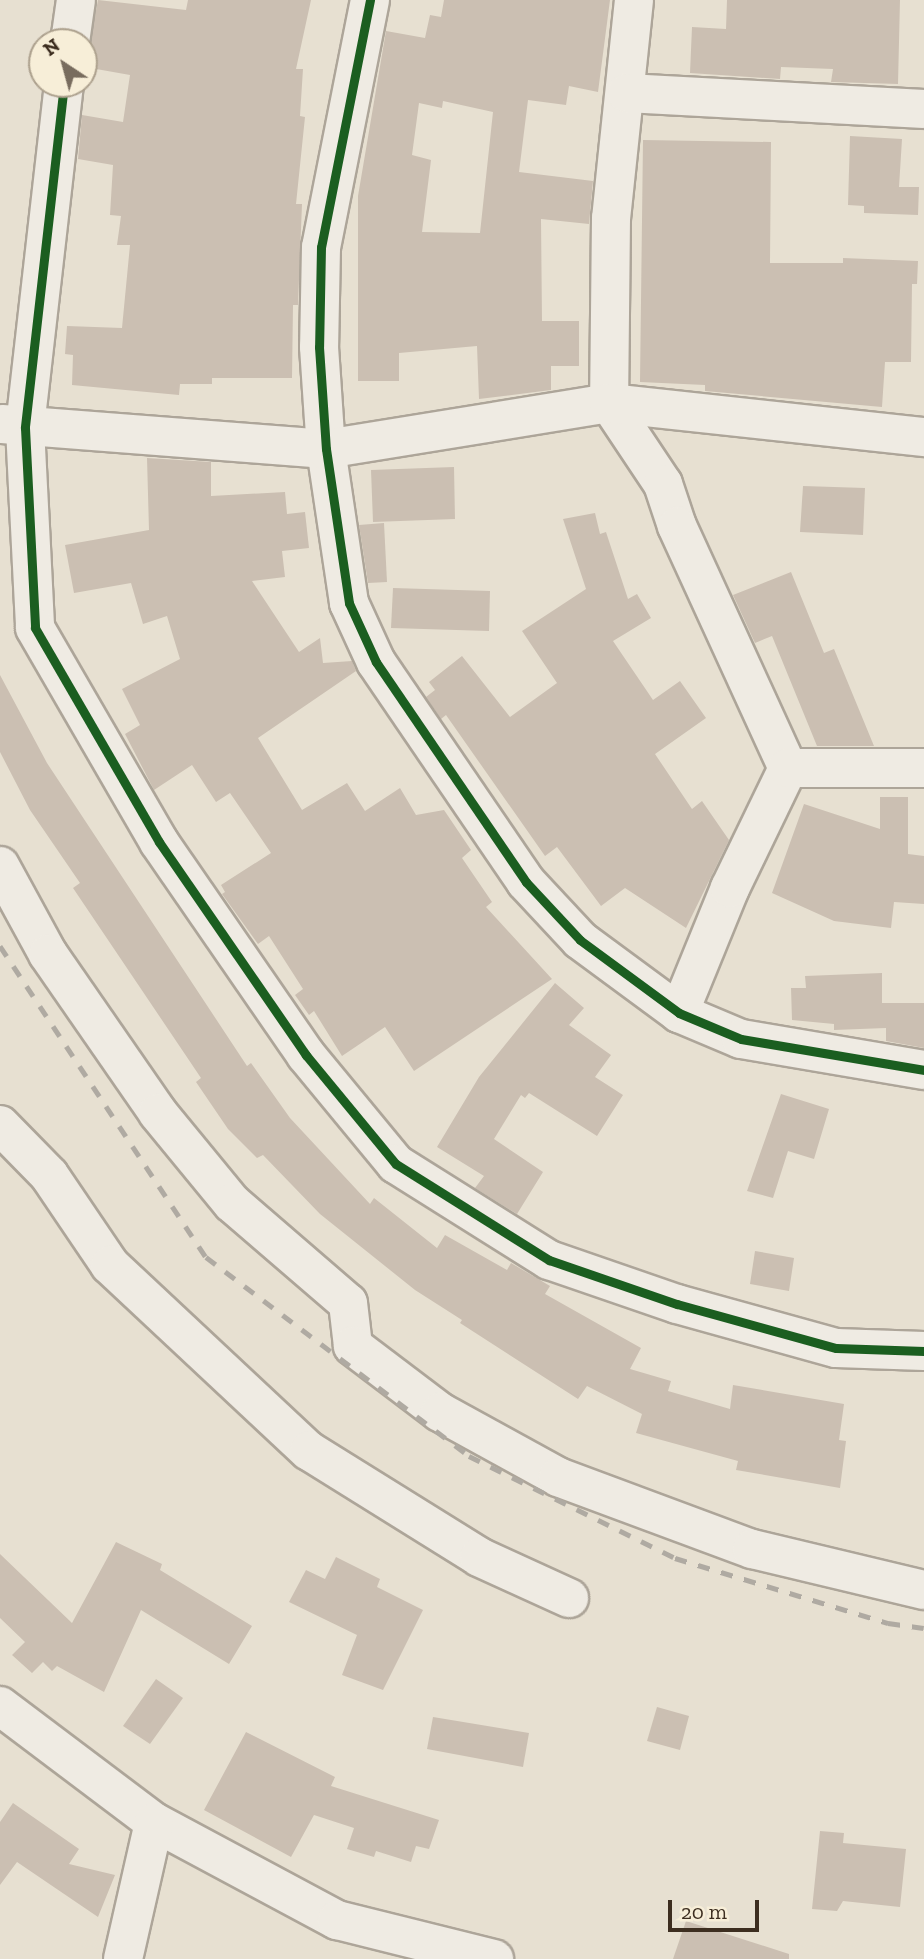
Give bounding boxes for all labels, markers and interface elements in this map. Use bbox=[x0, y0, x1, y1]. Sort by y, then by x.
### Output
north arrow bbox=[28, 28, 98, 98]
text: N bbox=[39, 34, 64, 61]
scale bar bbox=[672, 1885, 763, 1929]
text: 20 m bbox=[681, 1899, 727, 1924]

